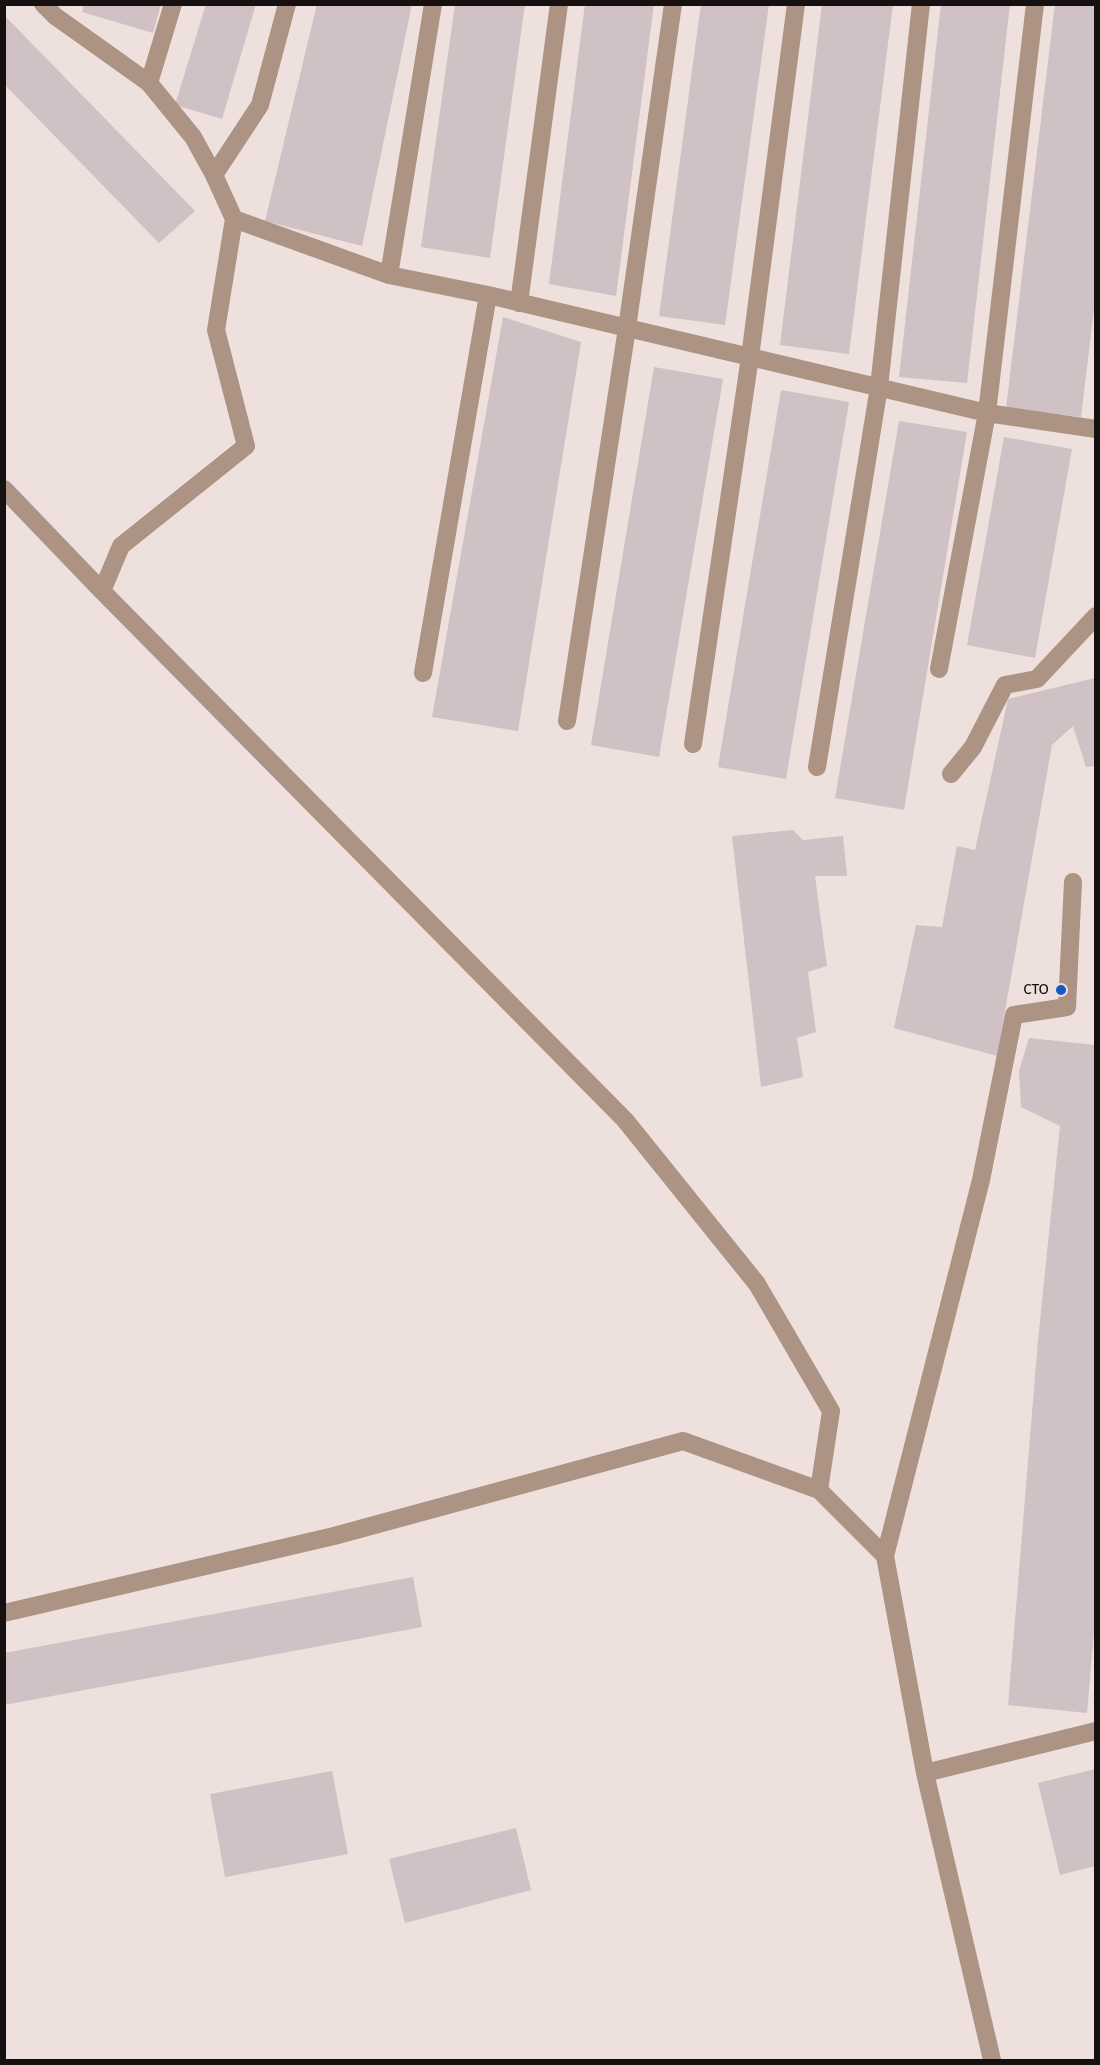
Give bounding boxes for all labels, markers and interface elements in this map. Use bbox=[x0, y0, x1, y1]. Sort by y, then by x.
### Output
place label: СТО bbox=[1023, 981, 1049, 999]
marker: СТО bbox=[1054, 983, 1068, 997]

